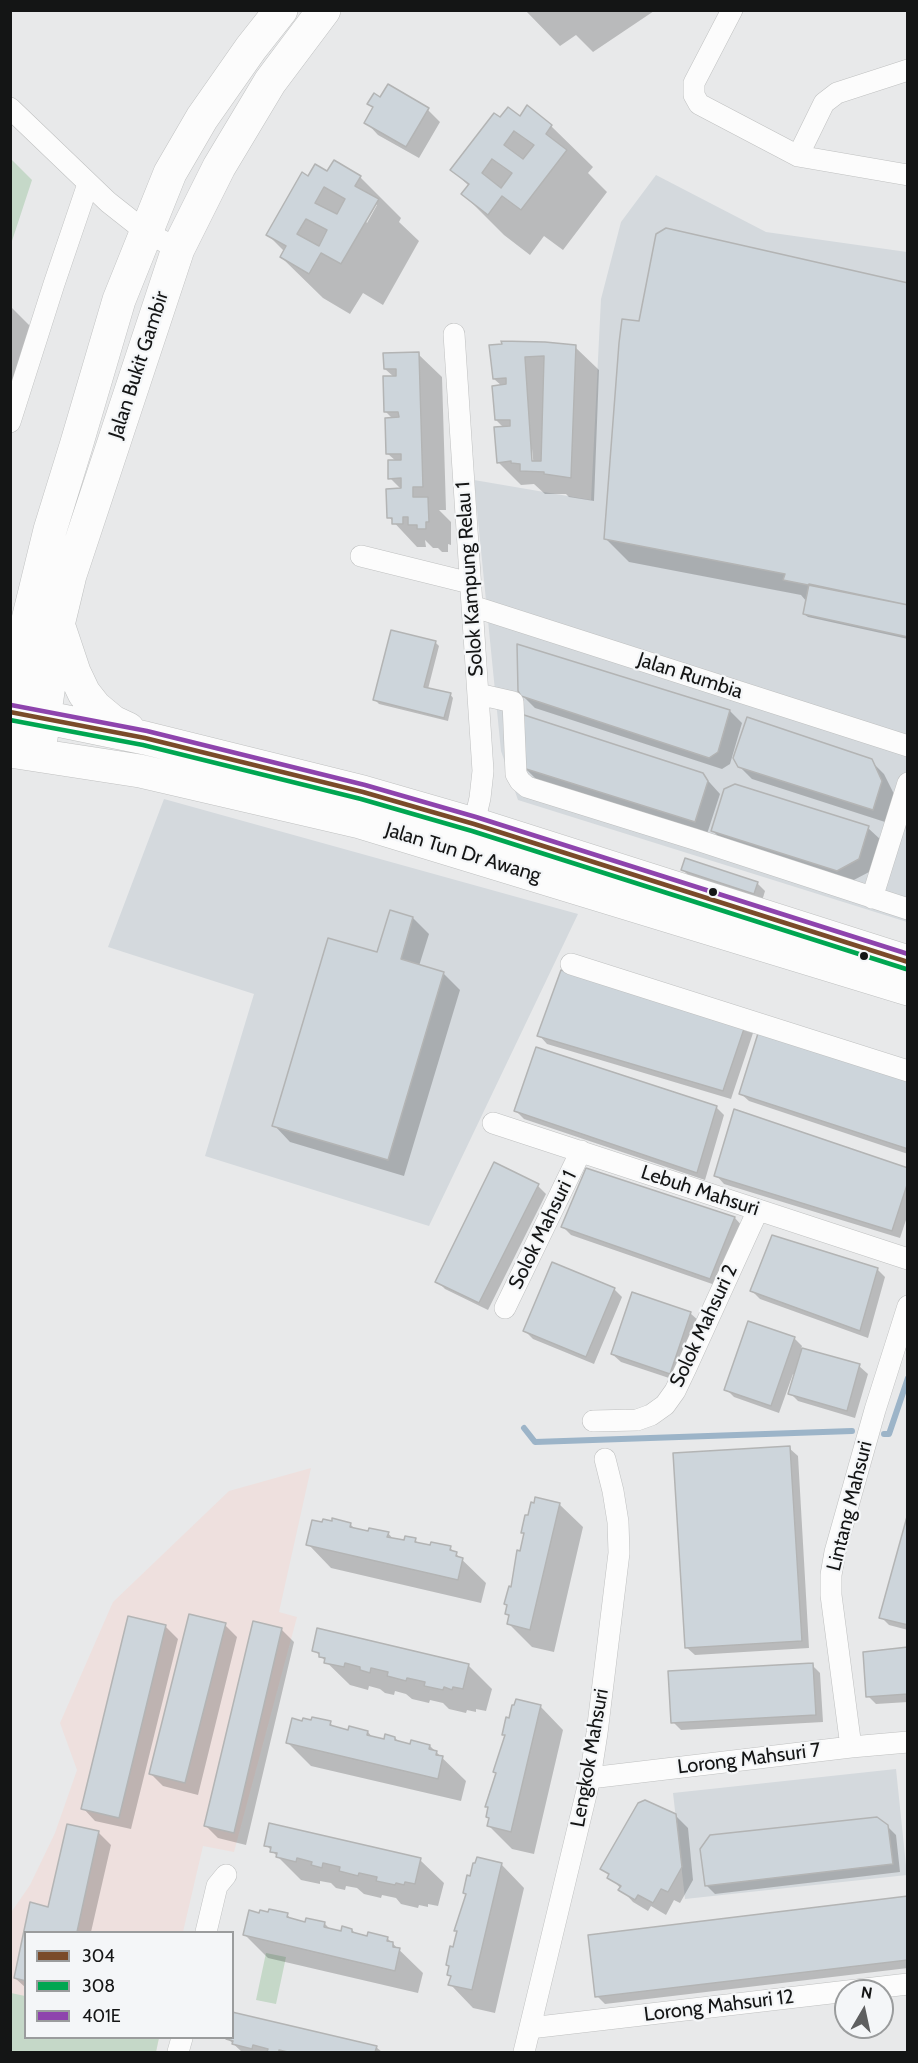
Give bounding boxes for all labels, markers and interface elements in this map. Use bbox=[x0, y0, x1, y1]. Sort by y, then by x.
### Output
street label: Jalan Bukit Gambir bbox=[104, 288, 174, 442]
street label: Solok Kampung Relau 1 bbox=[451, 481, 489, 677]
street label: Jalan Rumbia bbox=[634, 648, 746, 704]
street label: Jalan Tun Dr Awang bbox=[382, 818, 544, 888]
unlabelled marker bbox=[707, 886, 719, 898]
unlabelled marker bbox=[858, 950, 870, 962]
street label: Lebuh Mahsuri bbox=[638, 1161, 762, 1221]
street label: Solok Mahsuri 1 bbox=[504, 1167, 582, 1293]
street label: Solok Mahsuri 2 bbox=[665, 1261, 743, 1391]
street label: Lintang Mahsuri bbox=[822, 1439, 878, 1573]
street label: Lengkok Mahsuri bbox=[566, 1687, 614, 1829]
street label: Lorong Mahsuri 7 bbox=[676, 1738, 822, 1780]
legend bbox=[24, 1931, 234, 2039]
text: 304 bbox=[82, 1945, 115, 1967]
text: 308 bbox=[82, 1975, 115, 1997]
north arrow bbox=[834, 1979, 894, 2039]
text: N bbox=[860, 1982, 874, 2003]
street label: Lorong Mahsuri 12 bbox=[643, 1985, 795, 2027]
text: 401E bbox=[82, 2005, 121, 2027]

